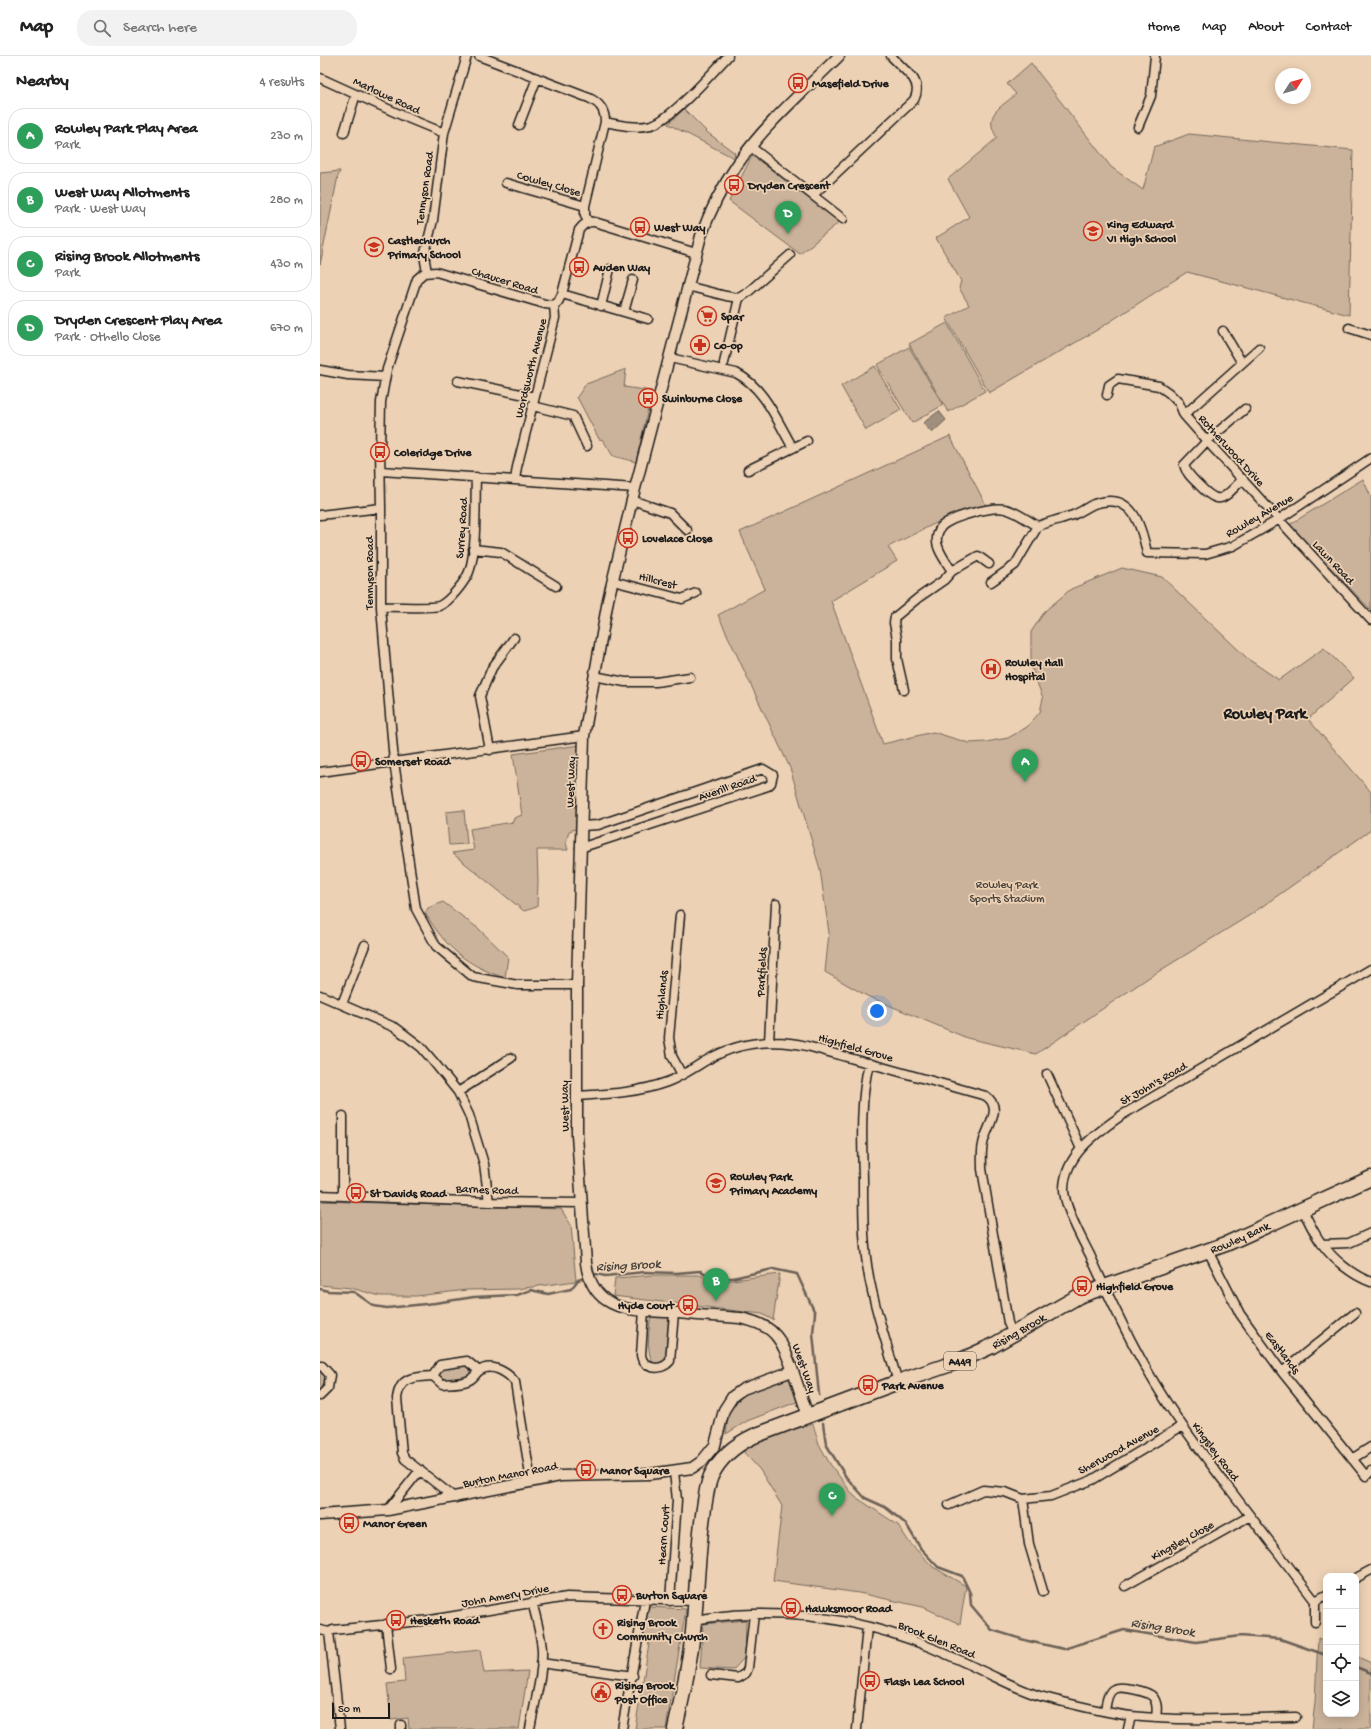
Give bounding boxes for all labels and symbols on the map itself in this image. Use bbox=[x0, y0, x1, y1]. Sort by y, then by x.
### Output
north arrow bbox=[1275, 68, 1311, 104]
bus stop icon: Masefield Drive bbox=[787, 72, 809, 94]
street label: Marlowe Road bbox=[350, 75, 423, 119]
place label: Masefield Drive bbox=[812, 78, 890, 92]
street label: Tennyson Road bbox=[414, 150, 438, 227]
street label: Cowley Close bbox=[515, 169, 583, 201]
bus stop icon: Dryden Crescent bbox=[723, 174, 745, 196]
place label: Dryden Crescent bbox=[747, 180, 831, 194]
pin: D bbox=[775, 201, 801, 234]
bus stop icon: West Way bbox=[629, 216, 651, 238]
place label: King Edward VI High School bbox=[1106, 219, 1177, 247]
school or university icon: King Edward VI High School bbox=[1082, 220, 1104, 242]
place label: West Way bbox=[653, 222, 705, 236]
place label: Castlechurch Primary School bbox=[387, 235, 461, 263]
school or university icon: Castlechurch Primary School bbox=[363, 236, 385, 258]
bus stop icon: Auden Way bbox=[568, 256, 590, 278]
place label: Auden Way bbox=[592, 262, 650, 276]
street label: Chaucer Road bbox=[469, 265, 540, 299]
supermarket icon: Spar bbox=[696, 305, 718, 327]
place label: Spar bbox=[721, 311, 745, 325]
street label: Wordsworth Avenue bbox=[513, 316, 551, 420]
pharmacy icon: Co-op bbox=[689, 334, 711, 356]
place label: Co-op bbox=[713, 340, 743, 354]
bus stop icon: Swinburne Close bbox=[637, 387, 659, 409]
place label: Swinburne Close bbox=[662, 393, 743, 407]
street label: Rotherwood Drive bbox=[1195, 412, 1267, 491]
bus stop icon: Coleridge Drive bbox=[369, 441, 391, 463]
place label: Coleridge Drive bbox=[393, 447, 472, 461]
street label: Rowley Avenue bbox=[1224, 491, 1297, 542]
street label: Surrey Road bbox=[454, 496, 472, 559]
bus stop icon: Lovelace Close bbox=[617, 527, 639, 549]
place label: Lovelace Close bbox=[642, 533, 713, 547]
street label: Tennyson Road bbox=[364, 535, 378, 611]
street label: Lawn Road bbox=[1309, 538, 1357, 589]
street label: Hillcrest bbox=[637, 570, 679, 594]
place label: Rowley Hall Hospital bbox=[1004, 657, 1064, 685]
hospital icon: Rowley Hall Hospital bbox=[980, 658, 1002, 680]
district label: Rowley Park bbox=[1222, 706, 1308, 725]
pin: A bbox=[1012, 749, 1038, 782]
bus stop icon: Somerset Road bbox=[350, 750, 372, 772]
place label: Somerset Road bbox=[375, 756, 452, 770]
street label: West Way bbox=[564, 756, 580, 808]
street label: Averill Road bbox=[697, 772, 759, 805]
park label: Rowley Park Sports Stadium bbox=[969, 879, 1045, 907]
street label: Parkfields bbox=[755, 946, 771, 998]
street label: Highlands bbox=[654, 969, 672, 1020]
your location bbox=[867, 1001, 887, 1021]
street label: Highfield Grove bbox=[816, 1032, 895, 1067]
street label: St John's Road bbox=[1118, 1060, 1191, 1109]
street label: West Way bbox=[559, 1080, 573, 1132]
place label: Rowley Park Primary Academy bbox=[729, 1171, 817, 1199]
school or university icon: Rowley Park Primary Academy bbox=[705, 1172, 727, 1194]
bus stop icon: St Davids Road bbox=[345, 1182, 367, 1204]
street label: Barnes Road bbox=[454, 1183, 519, 1199]
place label: St Davids Road bbox=[370, 1188, 448, 1202]
street label: Rowley Bank bbox=[1209, 1219, 1274, 1258]
water label: Rising Brook bbox=[596, 1257, 662, 1276]
pin: B bbox=[703, 1268, 729, 1301]
bus stop icon: Highfield Grove bbox=[1071, 1275, 1093, 1297]
place label: Highfield Grove bbox=[1096, 1281, 1174, 1295]
bus stop icon: Hyde Court bbox=[677, 1294, 699, 1316]
place label: Hyde Court bbox=[618, 1300, 675, 1314]
street label: Rising Brook bbox=[990, 1311, 1050, 1353]
street label: Eastlands bbox=[1261, 1329, 1302, 1378]
street label: West Way bbox=[788, 1342, 819, 1395]
road number: A449 bbox=[944, 1352, 976, 1370]
bus stop icon: Park Avenue bbox=[857, 1374, 879, 1396]
place label: Park Avenue bbox=[881, 1380, 945, 1394]
street label: Kingsley Road bbox=[1188, 1420, 1242, 1485]
street label: Sherwood Avenue bbox=[1076, 1422, 1163, 1479]
bus stop icon: Manor Square bbox=[575, 1459, 597, 1481]
street label: Burton Manor Road bbox=[461, 1460, 560, 1492]
place label: Manor Square bbox=[600, 1465, 670, 1479]
pin: C bbox=[819, 1483, 845, 1516]
street label: Hearn Court bbox=[656, 1504, 674, 1566]
bus stop icon: Manor Green bbox=[338, 1512, 360, 1534]
place label: Manor Green bbox=[363, 1518, 427, 1532]
street label: Kingsley Close bbox=[1149, 1518, 1218, 1565]
street label: John Amery Drive bbox=[461, 1582, 551, 1612]
bus stop icon: Burton Square bbox=[611, 1584, 633, 1606]
place label: Burton Square bbox=[635, 1590, 708, 1604]
bus stop icon: Hawksmoor Road bbox=[780, 1597, 802, 1619]
place label: Hawksmoor Road bbox=[805, 1603, 894, 1617]
bus stop icon: Hesketh Road bbox=[385, 1609, 407, 1631]
place label: Hesketh Road bbox=[410, 1615, 481, 1629]
water label: Rising Brook bbox=[1130, 1616, 1197, 1641]
place label: Rising Brook Community Church bbox=[616, 1617, 708, 1645]
church icon: Rising Brook Community Church bbox=[592, 1618, 614, 1640]
street label: Brook Glen Road bbox=[895, 1619, 978, 1663]
bus stop icon: Flash Lea School bbox=[859, 1670, 881, 1692]
place label: Flash Lea School bbox=[883, 1676, 965, 1690]
place label: Rising Brook Post Office bbox=[614, 1680, 676, 1708]
public building icon: Rising Brook Post Office bbox=[590, 1681, 612, 1703]
scale bar bbox=[332, 1701, 390, 1720]

